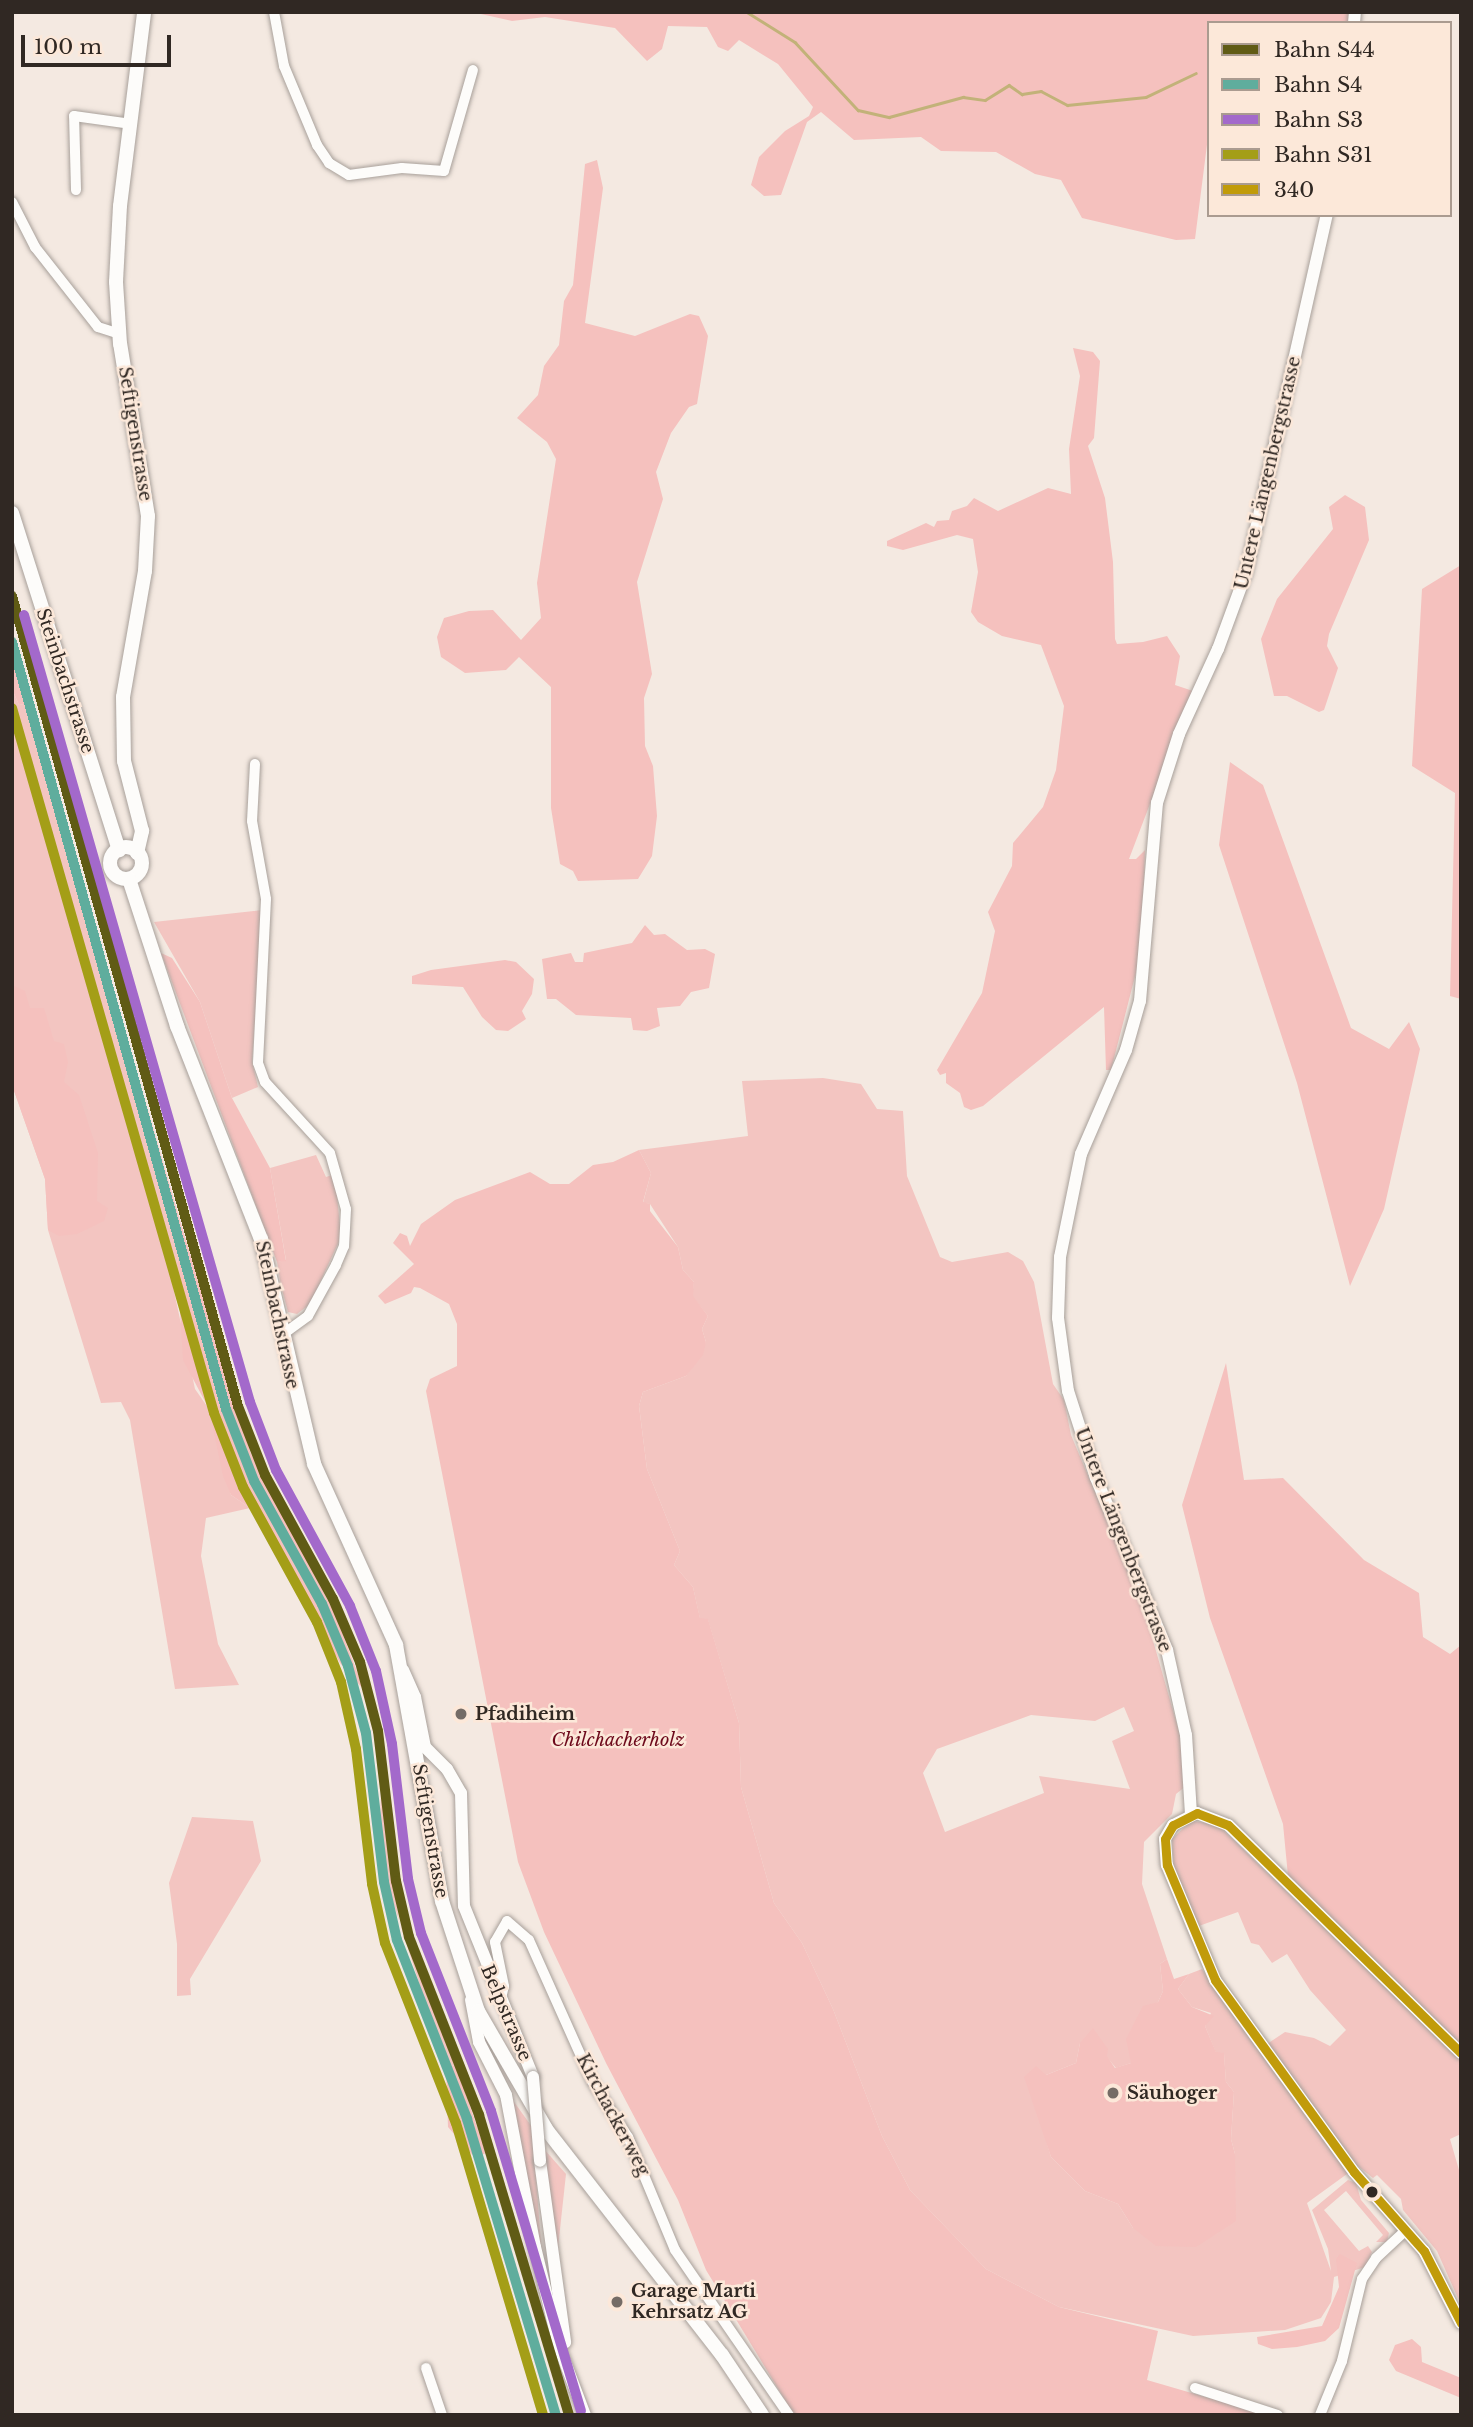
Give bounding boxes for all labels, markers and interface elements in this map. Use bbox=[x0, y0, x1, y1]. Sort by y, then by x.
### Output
scale bar bbox=[24, 21, 175, 65]
legend bbox=[1207, 21, 1452, 217]
text: 100 m bbox=[34, 34, 102, 60]
text: Bahn S44 bbox=[1274, 37, 1375, 63]
text: Bahn S4 bbox=[1274, 72, 1363, 98]
text: Bahn S3 bbox=[1274, 107, 1363, 133]
text: Bahn S31 bbox=[1274, 142, 1373, 168]
text: 340 bbox=[1274, 177, 1314, 203]
street label: Untere Längenbergstrasse bbox=[1231, 354, 1305, 592]
street label: Seftigenstrasse bbox=[114, 365, 156, 503]
street label: Steinbachstrasse bbox=[31, 606, 99, 756]
street label: Steinbachstrasse bbox=[251, 1239, 303, 1391]
street label: Untere Längenbergstrasse bbox=[1070, 1425, 1176, 1655]
place label: Pfadiheim bbox=[475, 1703, 575, 1725]
marker: Pfadiheim bbox=[453, 1706, 469, 1722]
park label: Chilchacherholz bbox=[552, 1729, 684, 1751]
street label: Seftigenstrasse bbox=[408, 1762, 452, 1900]
street label: Belpstrasse bbox=[476, 1962, 536, 2064]
street label: Kirchackerweg bbox=[572, 2050, 654, 2180]
place label: Säuhoger bbox=[1127, 2082, 1217, 2104]
marker: Säuhoger bbox=[1105, 2085, 1121, 2101]
unlabelled marker bbox=[1365, 2185, 1379, 2199]
place label: Garage Marti Kehrsatz AG bbox=[631, 2281, 756, 2324]
marker: Garage Marti Kehrsatz AG bbox=[609, 2294, 625, 2310]

